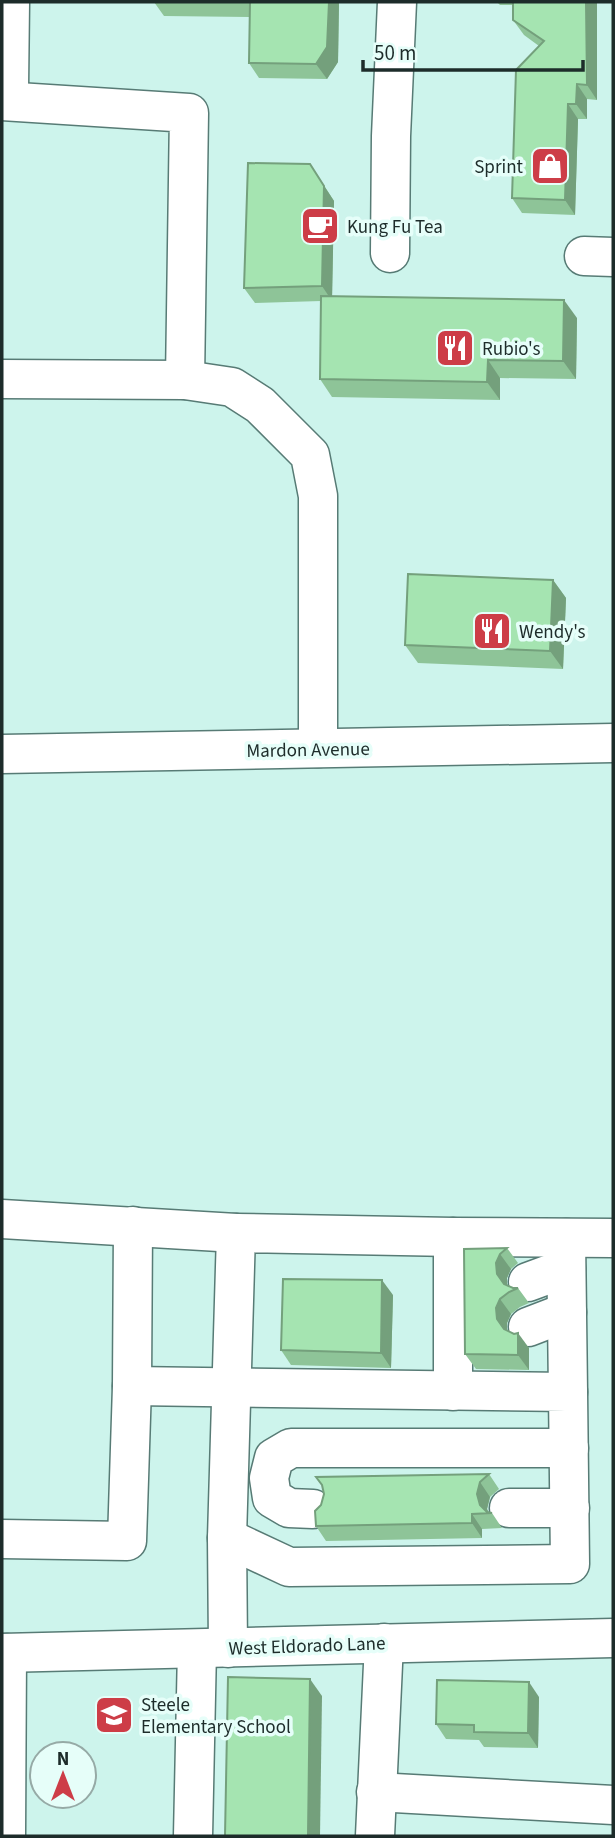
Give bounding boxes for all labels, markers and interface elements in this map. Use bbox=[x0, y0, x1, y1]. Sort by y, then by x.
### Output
scale bar bbox=[363, 28, 584, 72]
text: 50 m bbox=[374, 38, 416, 68]
shop icon: Sprint bbox=[529, 145, 571, 187]
place label: Sprint bbox=[474, 154, 524, 181]
cafe icon: Kung Fu Tea bbox=[299, 205, 341, 247]
place label: Kung Fu Tea bbox=[347, 214, 443, 241]
restaurant icon: Rubio's bbox=[434, 327, 476, 369]
place label: Rubio's bbox=[482, 336, 540, 363]
restaurant icon: Wendy's bbox=[471, 610, 513, 652]
place label: Wendy's bbox=[519, 619, 586, 646]
street label: Mardon Avenue bbox=[246, 736, 370, 765]
street label: West Eldorado Lane bbox=[228, 1630, 386, 1663]
place label: Steele Elementary School bbox=[141, 1692, 291, 1741]
school or university icon: Steele Elementary School bbox=[93, 1694, 135, 1736]
north arrow bbox=[28, 1740, 98, 1810]
text: N bbox=[57, 1746, 69, 1773]

